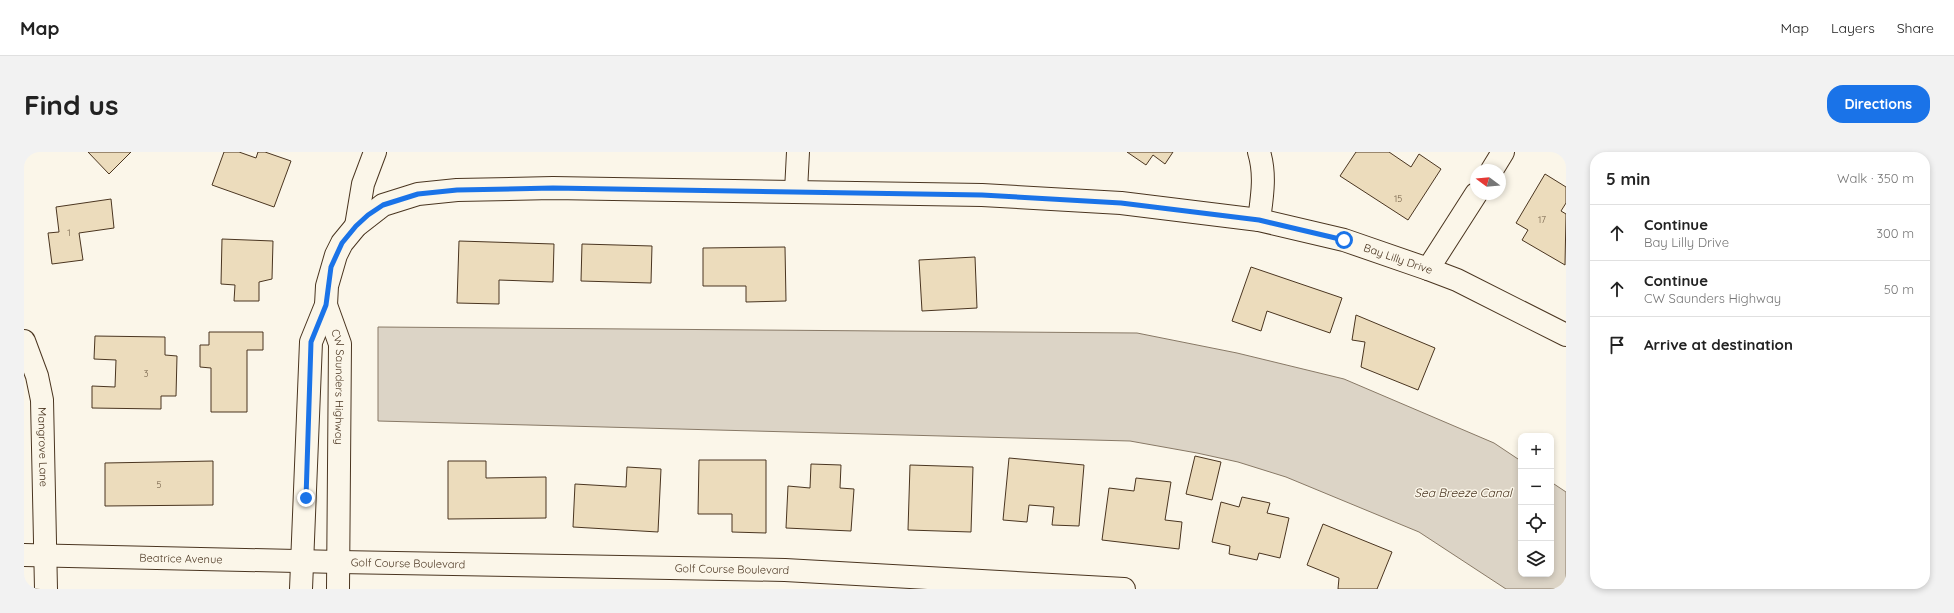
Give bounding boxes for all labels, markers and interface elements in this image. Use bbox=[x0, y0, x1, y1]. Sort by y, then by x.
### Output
text: Map bbox=[20, 16, 59, 40]
text: Map bbox=[1780, 19, 1809, 37]
text: Layers bbox=[1831, 19, 1875, 37]
text: Share bbox=[1897, 19, 1934, 37]
button: Directions bbox=[1827, 85, 1930, 123]
text: Find us bbox=[24, 87, 118, 122]
north arrow bbox=[1470, 164, 1506, 200]
text: 5 min bbox=[1606, 168, 1650, 189]
text: Walk · 350 m bbox=[1837, 170, 1914, 186]
house number: 15 bbox=[1394, 193, 1402, 204]
house number: 17 bbox=[1538, 214, 1546, 225]
text: Continue bbox=[1644, 215, 1708, 234]
icon: ahead bbox=[1606, 222, 1628, 244]
text: 300 m bbox=[1876, 225, 1914, 241]
house number: 1 bbox=[67, 227, 71, 238]
route start bbox=[1335, 231, 1353, 249]
text: Bay Lilly Drive bbox=[1644, 234, 1729, 250]
street label: Bay Lilly Drive bbox=[1362, 240, 1435, 277]
text: Continue bbox=[1644, 271, 1708, 290]
icon: ahead bbox=[1606, 278, 1628, 300]
text: 50 m bbox=[1884, 281, 1914, 297]
text: CW Saunders Highway bbox=[1644, 290, 1781, 306]
street label: CW Saunders Highway bbox=[328, 327, 347, 445]
icon: arrive bbox=[1606, 334, 1628, 356]
text: Arrive at destination bbox=[1644, 335, 1793, 354]
house number: 3 bbox=[144, 368, 149, 379]
street label: Mangrove Lane bbox=[35, 407, 51, 487]
map controls bbox=[1518, 433, 1554, 577]
button: + bbox=[1518, 433, 1554, 469]
button: − bbox=[1518, 469, 1554, 505]
house number: 5 bbox=[157, 479, 162, 490]
water label: Sea Breeze Canal bbox=[1414, 485, 1513, 500]
route end bbox=[297, 489, 315, 507]
button: locate bbox=[1518, 505, 1554, 541]
button: layers bbox=[1518, 541, 1554, 577]
street label: Beatrice Avenue bbox=[139, 551, 223, 566]
street label: Golf Course Boulevard bbox=[351, 555, 465, 571]
street label: Golf Course Boulevard bbox=[675, 561, 790, 577]

